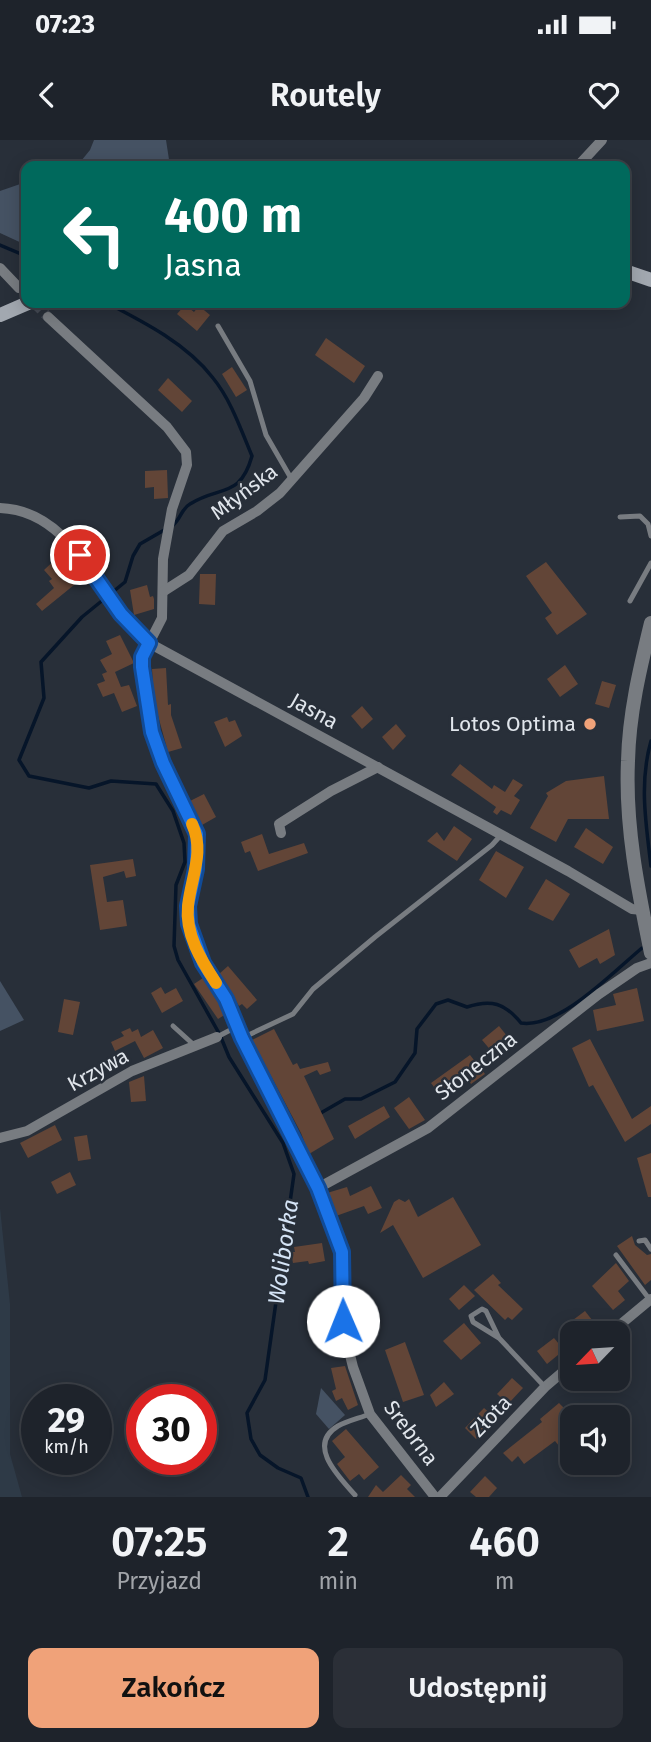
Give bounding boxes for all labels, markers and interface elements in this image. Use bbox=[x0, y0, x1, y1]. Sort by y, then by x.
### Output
text: 07:23 bbox=[35, 9, 95, 40]
icon: back bbox=[28, 76, 66, 114]
text: Routely bbox=[270, 76, 381, 114]
icon: heart bbox=[585, 76, 623, 114]
text: 400 m bbox=[164, 186, 302, 245]
icon: left bbox=[49, 189, 140, 280]
text: Jasna bbox=[164, 246, 242, 284]
street label: Młyńska bbox=[205, 458, 283, 526]
pin bbox=[50, 525, 110, 585]
icon: arrive bbox=[61, 536, 99, 574]
street label: Jasna bbox=[285, 687, 343, 735]
place label: Lotos Optima bbox=[449, 711, 576, 737]
marker: Lotos Optima bbox=[582, 716, 598, 732]
street label: Słoneczna bbox=[430, 1026, 522, 1106]
street label: Krzywa bbox=[63, 1043, 133, 1097]
water label: Woliborka bbox=[262, 1198, 304, 1306]
position arrow bbox=[306, 1284, 380, 1358]
north arrow bbox=[560, 1321, 630, 1391]
map controls bbox=[560, 1321, 630, 1475]
speed limit sign: 30 bbox=[126, 1384, 217, 1475]
street label: Złota bbox=[465, 1390, 517, 1442]
street label: Srebrna bbox=[378, 1395, 444, 1471]
text: 29 bbox=[48, 1399, 85, 1441]
button: sound bbox=[560, 1405, 630, 1475]
text: km/h bbox=[44, 1436, 89, 1458]
text: 07:25 bbox=[111, 1517, 208, 1567]
text: 2 bbox=[328, 1517, 349, 1567]
text: 460 bbox=[469, 1517, 540, 1567]
text: Przyjazd bbox=[116, 1567, 202, 1595]
text: min bbox=[318, 1567, 358, 1595]
text: m bbox=[495, 1567, 514, 1595]
button: Zakończ bbox=[28, 1648, 319, 1728]
button: Udostępnij bbox=[333, 1648, 623, 1728]

